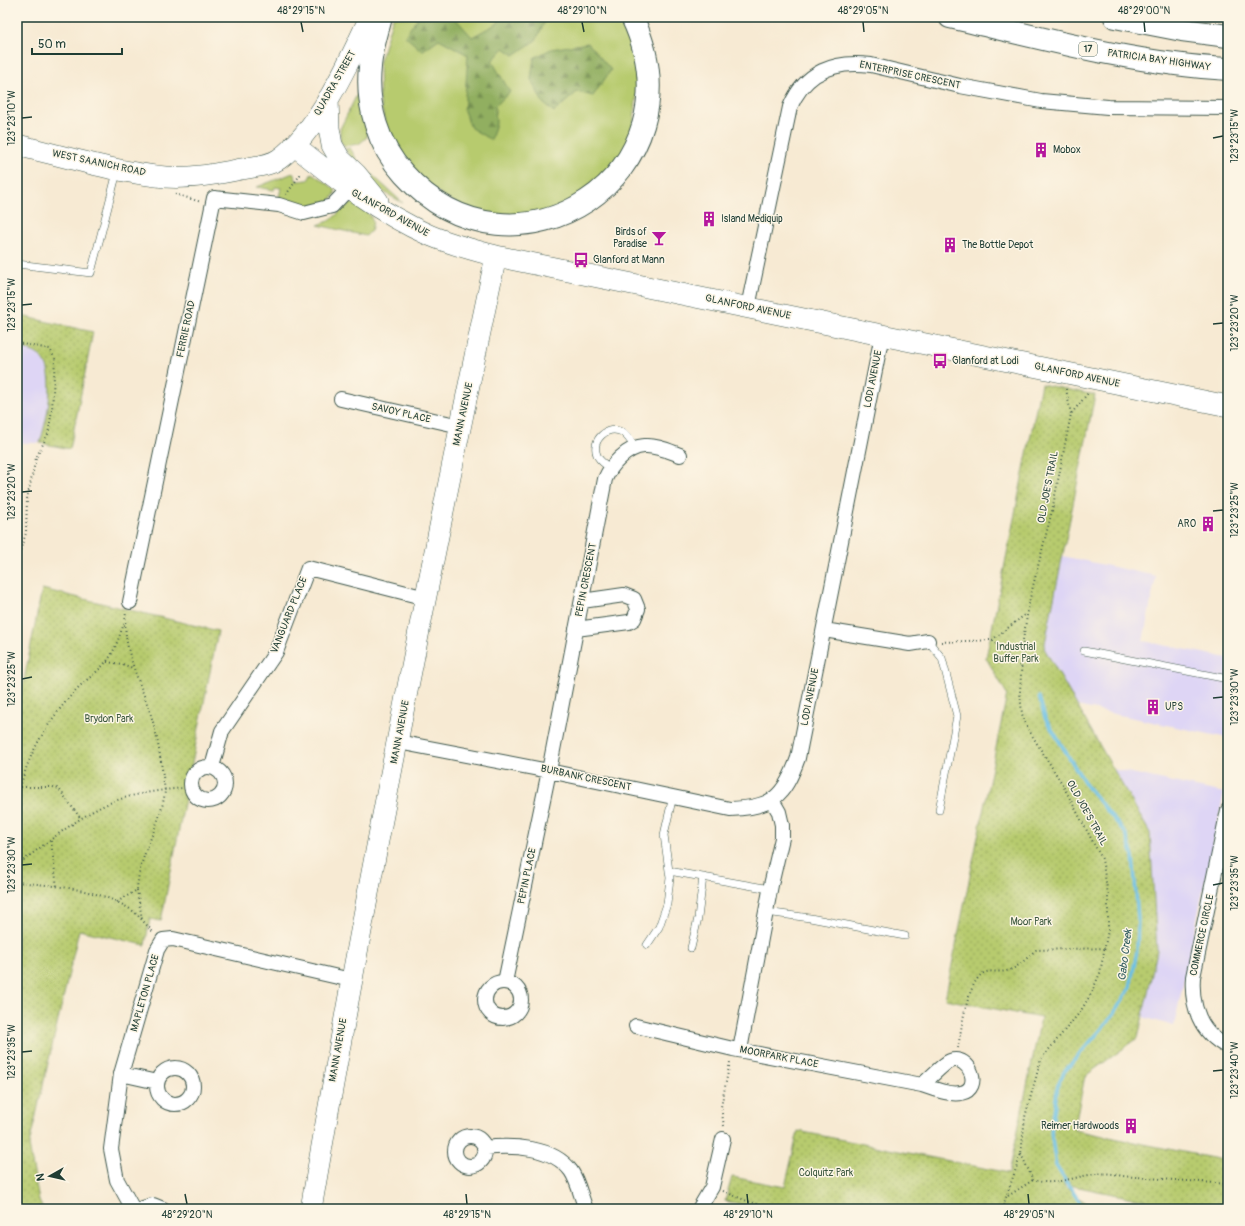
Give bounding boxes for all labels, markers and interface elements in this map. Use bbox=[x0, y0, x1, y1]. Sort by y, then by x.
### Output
text: 48°29'15"N bbox=[277, 5, 325, 17]
text: 48°29'10"N bbox=[557, 5, 607, 17]
text: 48°29'05"N bbox=[837, 5, 889, 17]
text: 48°29'00"N bbox=[1118, 5, 1170, 17]
scale bar bbox=[32, 30, 122, 56]
text: 50 m bbox=[38, 37, 66, 52]
road number: 17 bbox=[1079, 42, 1097, 56]
street label: PATRICIA BAY HIGHWAY bbox=[1107, 47, 1212, 73]
street label: QUADRA STREET bbox=[312, 48, 359, 118]
street label: ENTERPRISE CRESCENT bbox=[858, 58, 962, 92]
text: 123°23'10"W bbox=[6, 90, 18, 146]
text: 123°23'15"W bbox=[1229, 109, 1241, 163]
building icon: Mobox bbox=[1032, 141, 1050, 159]
place label: Mobox bbox=[1053, 144, 1081, 156]
street label: WEST SAANICH ROAD bbox=[51, 147, 147, 179]
street label: GLANFORD AVENUE bbox=[349, 187, 431, 239]
building icon: Island Mediquip bbox=[700, 210, 718, 228]
place label: Island Mediquip bbox=[721, 213, 783, 225]
place label: Birds of Paradise bbox=[613, 226, 647, 250]
bar icon: Birds of Paradise bbox=[650, 229, 668, 247]
building icon: The Bottle Depot bbox=[941, 236, 959, 254]
place label: The Bottle Depot bbox=[962, 239, 1034, 251]
bus stop icon: Glanford at Mann bbox=[572, 251, 590, 269]
place label: Glanford at Mann bbox=[593, 254, 665, 266]
text: 123°23'15"W bbox=[6, 278, 18, 332]
street label: GLANFORD AVENUE bbox=[704, 292, 792, 322]
text: 123°23'20"W bbox=[1229, 294, 1241, 352]
street label: FERRIE ROAD bbox=[174, 299, 198, 359]
street label: LODI AVENUE bbox=[862, 349, 884, 409]
bus stop icon: Glanford at Lodi bbox=[931, 352, 949, 370]
place label: Glanford at Lodi bbox=[952, 355, 1019, 367]
street label: GLANFORD AVENUE bbox=[1033, 360, 1121, 390]
street label: MANN AVENUE bbox=[450, 381, 476, 447]
street label: SAVOY PLACE bbox=[370, 400, 432, 426]
street label: OLD JOE'S TRAIL bbox=[1035, 450, 1061, 524]
text: 123°23'20"W bbox=[6, 463, 18, 521]
text: 123°23'25"W bbox=[1229, 482, 1241, 538]
building icon: ARO bbox=[1199, 515, 1217, 533]
place label: ARO bbox=[1177, 518, 1196, 530]
street label: PEPIN CRESCENT bbox=[573, 542, 599, 618]
street label: VANGUARD PLACE bbox=[268, 575, 310, 655]
park label: Industrial Buffer Park bbox=[993, 641, 1040, 665]
text: 123°23'25"W bbox=[6, 651, 18, 707]
street label: LODI AVENUE bbox=[799, 667, 821, 727]
text: 123°23'30"W bbox=[1229, 668, 1241, 726]
building icon: UPS bbox=[1144, 698, 1162, 716]
street label: MANN AVENUE bbox=[388, 699, 412, 765]
place label: UPS bbox=[1165, 701, 1183, 713]
park label: Brydon Park bbox=[85, 713, 134, 725]
street label: BURBANK CRESCENT bbox=[540, 763, 633, 794]
street label: OLD JOE'S TRAIL bbox=[1064, 778, 1110, 848]
text: 123°23'30"W bbox=[6, 836, 18, 894]
street label: PEPIN PLACE bbox=[515, 847, 539, 905]
text: 123°23'35"W bbox=[1229, 855, 1241, 911]
street label: COMMERCE CIRCLE bbox=[1188, 893, 1216, 977]
park label: Moor Park bbox=[1010, 916, 1052, 928]
water label: Gabo Creek bbox=[1115, 927, 1135, 982]
street label: MAPLETON PLACE bbox=[128, 953, 162, 1033]
street label: MANN AVENUE bbox=[326, 1017, 350, 1083]
text: 123°23'35"W bbox=[6, 1024, 18, 1080]
text: 123°23'40"W bbox=[1229, 1041, 1241, 1099]
street label: MOORPARK PLACE bbox=[739, 1044, 819, 1070]
building icon: Reimer Hardwoods bbox=[1122, 1117, 1140, 1135]
place label: Reimer Hardwoods bbox=[1041, 1120, 1120, 1132]
north arrow bbox=[30, 1156, 70, 1196]
park label: Colquitz Park bbox=[799, 1167, 854, 1179]
text: N bbox=[34, 1172, 48, 1182]
text: 48°29'20"N bbox=[161, 1209, 213, 1221]
text: 48°29'15"N bbox=[443, 1209, 491, 1221]
text: 48°29'10"N bbox=[723, 1209, 773, 1221]
text: 48°29'05"N bbox=[1003, 1209, 1055, 1221]

